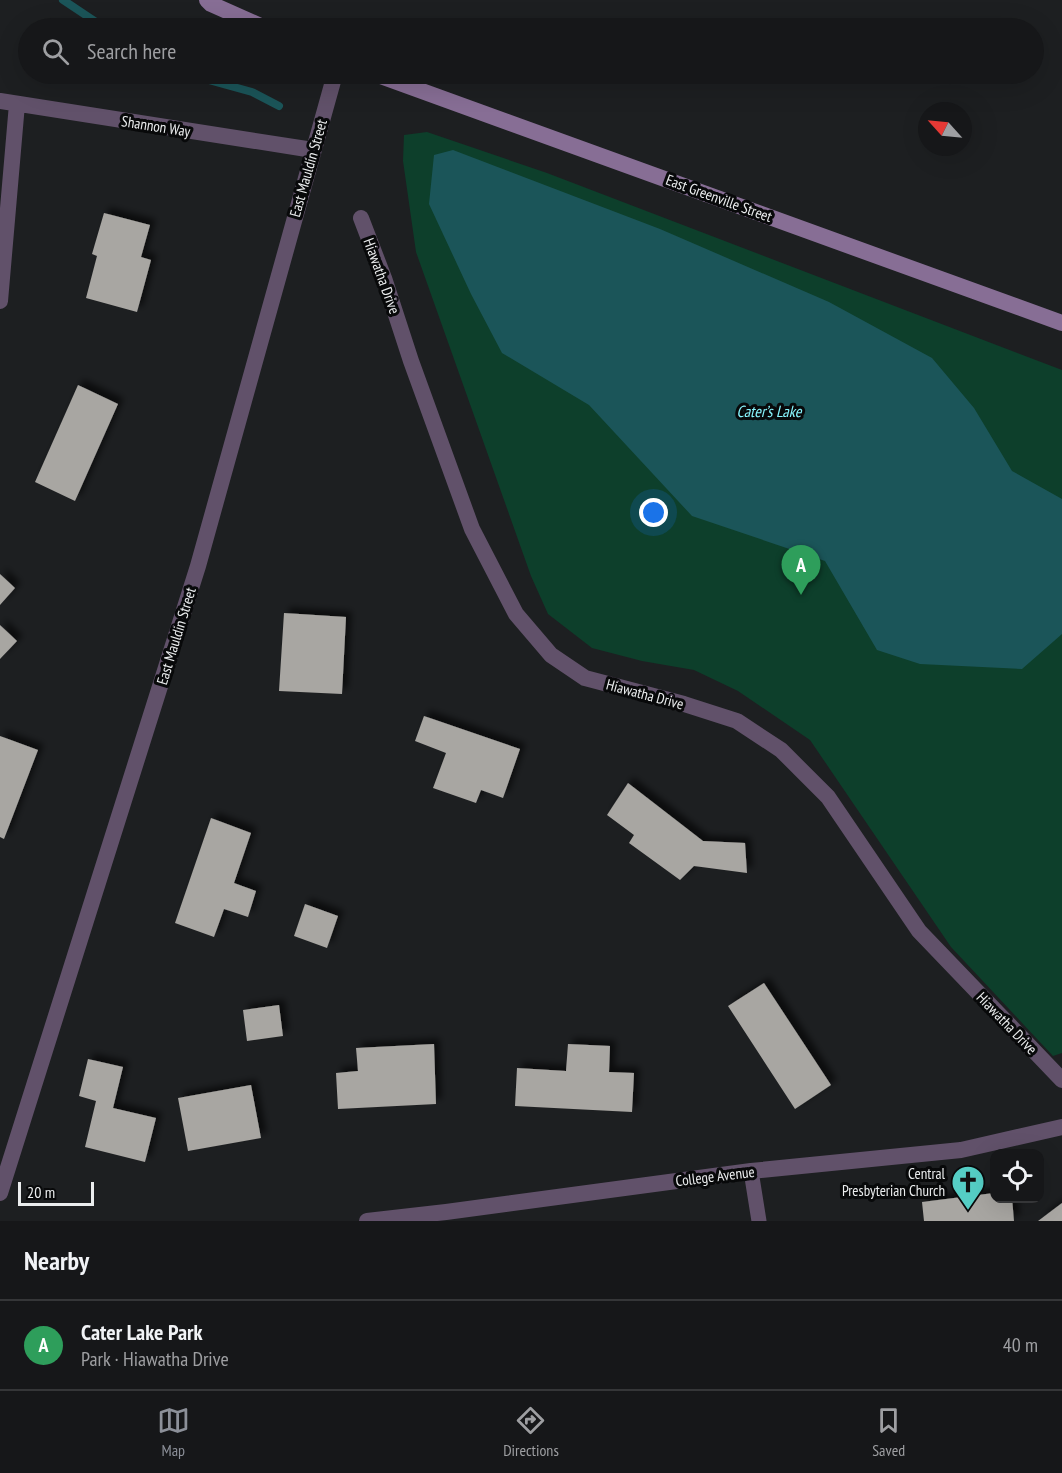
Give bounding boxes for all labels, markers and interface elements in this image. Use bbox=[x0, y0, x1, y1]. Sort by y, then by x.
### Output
search box bbox=[18, 18, 1044, 84]
icon: search bbox=[39, 35, 72, 68]
text: Search here bbox=[87, 37, 176, 65]
north arrow bbox=[918, 102, 972, 156]
street label: Shannon Way bbox=[120, 111, 192, 141]
street label: East Mauldin Street bbox=[285, 117, 331, 219]
street label: East Greenville Street bbox=[663, 170, 775, 226]
street label: Hiawatha Drive bbox=[360, 235, 404, 317]
water label: Cater’s Lake bbox=[737, 401, 803, 421]
your location bbox=[639, 498, 668, 527]
pin: A bbox=[782, 546, 820, 595]
street label: East Mauldin Street bbox=[152, 585, 200, 687]
street label: Hiawatha Drive bbox=[604, 675, 686, 713]
street label: Hiawatha Drive bbox=[973, 988, 1041, 1058]
map controls bbox=[990, 1149, 1044, 1203]
button: locate bbox=[990, 1149, 1044, 1203]
street label: College Avenue bbox=[674, 1162, 756, 1190]
place label: Central Presbyterian Church bbox=[842, 1164, 945, 1200]
church icon: Central Presbyterian Church bbox=[950, 1164, 986, 1211]
scale bar bbox=[18, 1179, 94, 1206]
text: 20 m bbox=[27, 1182, 55, 1202]
text: Nearby bbox=[24, 1244, 89, 1277]
text: Cater Lake Park bbox=[81, 1318, 203, 1346]
text: A bbox=[38, 1332, 49, 1358]
text: 40 m bbox=[1003, 1332, 1038, 1358]
text: Park · Hiawatha Drive bbox=[81, 1346, 229, 1372]
tab: Map bbox=[157, 1404, 190, 1460]
tab: Directions bbox=[503, 1404, 559, 1460]
tab: Saved bbox=[872, 1404, 905, 1460]

